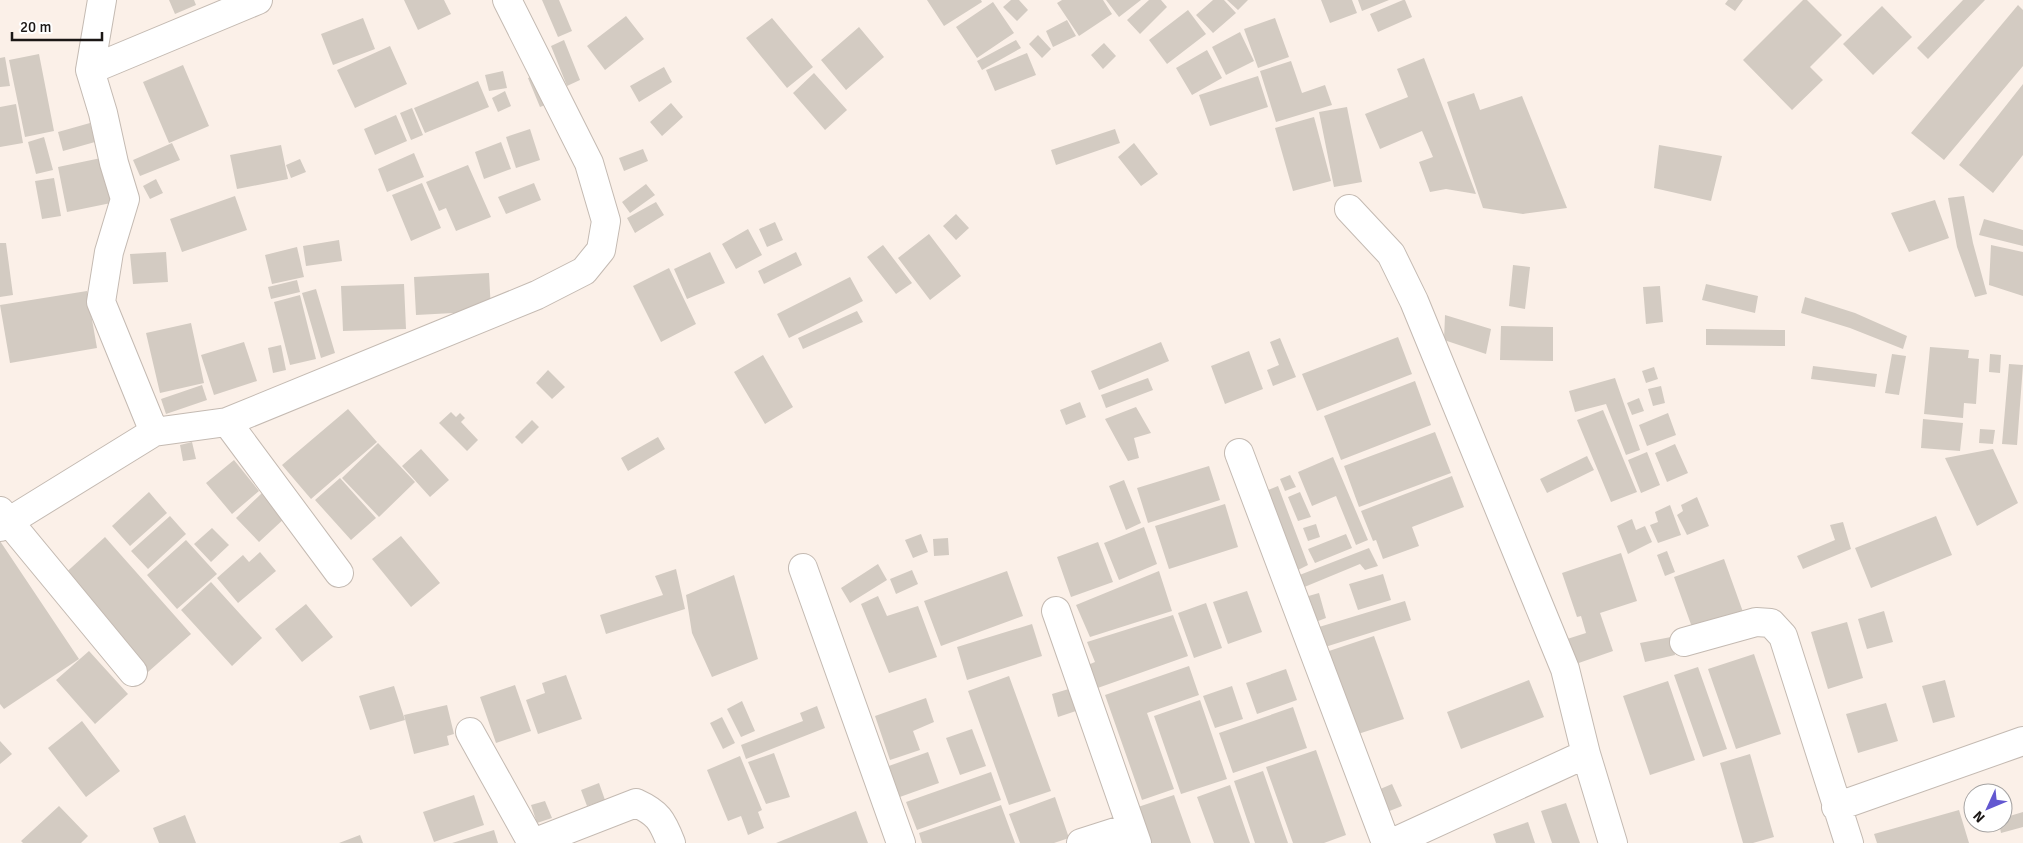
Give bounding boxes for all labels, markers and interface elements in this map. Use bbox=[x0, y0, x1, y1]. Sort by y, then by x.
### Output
scale bar bbox=[12, 10, 102, 42]
text: 20 m bbox=[20, 18, 51, 36]
north arrow bbox=[1963, 783, 2013, 833]
text: N bbox=[1970, 807, 1989, 826]

